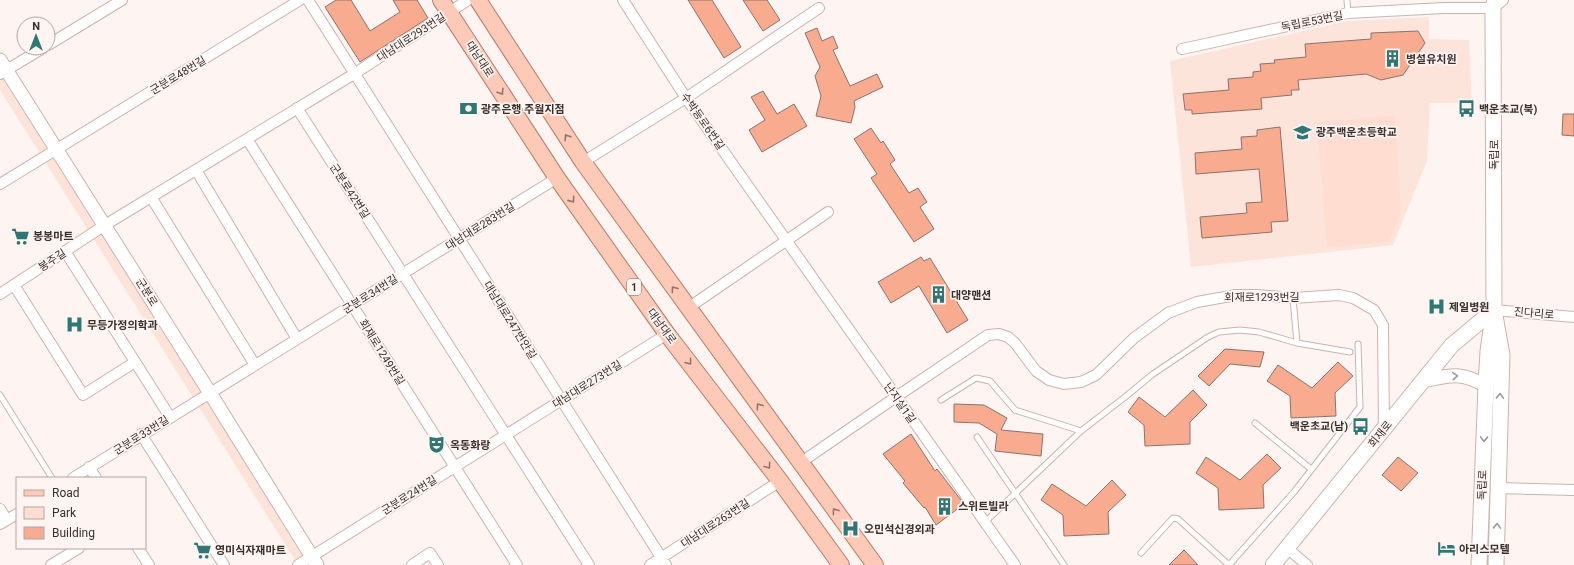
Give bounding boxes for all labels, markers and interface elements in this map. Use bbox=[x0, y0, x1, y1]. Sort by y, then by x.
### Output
street label: 독립로53번길 bbox=[1280, 9, 1344, 34]
street label: 대남대로293번길 bbox=[374, 10, 448, 64]
north arrow bbox=[16, 16, 56, 56]
text: N bbox=[32, 20, 40, 33]
street label: 대남대로 bbox=[463, 39, 496, 80]
building icon: 병설유치원 bbox=[1383, 49, 1403, 69]
place label: 병설유치원 bbox=[1406, 53, 1457, 66]
street label: 군분로48번길 bbox=[148, 54, 209, 97]
one-way arrow bbox=[496, 87, 503, 94]
street label: 수박등로6번길 bbox=[678, 90, 727, 152]
bank icon: 광주은행 주월지점 bbox=[458, 99, 478, 119]
bus stop icon: 백운초교(북) bbox=[1456, 99, 1476, 119]
place label: 광주은행 주월지점 bbox=[481, 103, 565, 116]
place label: 백운초교(북) bbox=[1479, 103, 1537, 116]
school or university icon: 광주백운초등학교 bbox=[1293, 122, 1313, 142]
place label: 광주백운초등학교 bbox=[1316, 126, 1397, 139]
one-way arrow bbox=[564, 134, 572, 141]
street label: 독립로 bbox=[1488, 140, 1501, 170]
street label: 군분로42번길 bbox=[327, 161, 372, 221]
one-way arrow bbox=[567, 196, 575, 203]
street label: 대남대로283번길 bbox=[443, 200, 517, 253]
supermarket icon: 봉봉마트 bbox=[10, 226, 30, 246]
place label: 봉봉마트 bbox=[33, 230, 73, 243]
street label: 봉주길 bbox=[36, 247, 69, 274]
street label: 군분로34번길 bbox=[340, 272, 400, 317]
street label: 군분로 bbox=[133, 276, 160, 309]
street label: 대남대로247번안길 bbox=[480, 279, 539, 362]
road number: 1 bbox=[627, 279, 641, 295]
building icon: 대양맨션 bbox=[928, 285, 948, 305]
one-way arrow bbox=[671, 286, 679, 293]
place label: 대양맨션 bbox=[951, 289, 991, 302]
street label: 회재로1293번길 bbox=[1224, 291, 1300, 304]
hospital icon: 제일병원 bbox=[1426, 297, 1446, 317]
place label: 제일병원 bbox=[1449, 301, 1489, 314]
street label: 진다리로 bbox=[1513, 305, 1555, 322]
street label: 대남대로 bbox=[644, 306, 679, 346]
hospital icon: 무등가정의학과 bbox=[64, 315, 84, 335]
street label: 회재로1249번길 bbox=[356, 317, 407, 388]
place label: 무등가정의학과 bbox=[87, 319, 158, 332]
street label: 대남대로273번길 bbox=[550, 358, 624, 411]
one-way arrow bbox=[684, 358, 691, 365]
one-way arrow bbox=[1452, 371, 1458, 380]
street label: 난지실1길 bbox=[881, 380, 918, 426]
one-way arrow bbox=[1496, 393, 1505, 399]
one-way arrow bbox=[757, 403, 764, 410]
street label: 군분로33번길 bbox=[111, 413, 171, 458]
bus stop icon: 백운초교(남) bbox=[1351, 416, 1371, 436]
street label: 회재로 bbox=[1366, 418, 1395, 450]
place label: 백운초교(남) bbox=[1290, 420, 1348, 433]
theatre icon: 옥동화랑 bbox=[427, 435, 447, 455]
one-way arrow bbox=[1480, 436, 1488, 442]
place label: 옥동화랑 bbox=[450, 439, 490, 452]
one-way arrow bbox=[763, 461, 770, 468]
street label: 독립로 bbox=[1475, 470, 1490, 500]
street label: 군분로24번길 bbox=[379, 473, 439, 518]
legend bbox=[16, 477, 146, 549]
text: Road bbox=[52, 486, 80, 500]
street label: 대남대로263번길 bbox=[678, 496, 752, 550]
building icon: 스위트빌라 bbox=[935, 496, 955, 516]
place label: 스위트빌라 bbox=[958, 500, 1009, 513]
text: Park bbox=[52, 506, 77, 520]
one-way arrow bbox=[832, 508, 840, 515]
hospital icon: 오민석신경외과 bbox=[841, 519, 861, 539]
place label: 오민석신경외과 bbox=[864, 523, 935, 536]
one-way arrow bbox=[1493, 523, 1501, 529]
text: Building bbox=[52, 526, 95, 540]
hotel icon: 아리스모텔 bbox=[1436, 539, 1456, 559]
supermarket icon: 영미식자재마트 bbox=[192, 540, 212, 560]
place label: 아리스모텔 bbox=[1459, 543, 1510, 556]
place label: 영미식자재마트 bbox=[215, 544, 286, 557]

